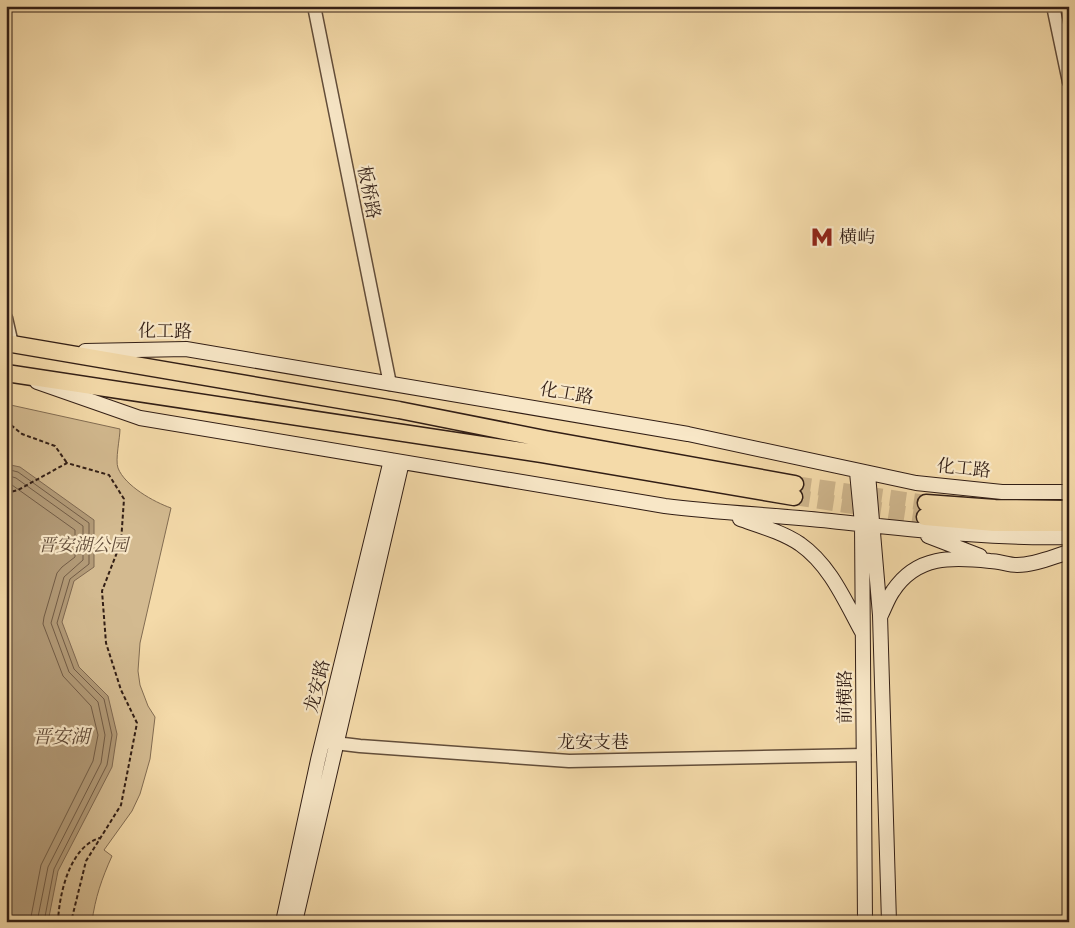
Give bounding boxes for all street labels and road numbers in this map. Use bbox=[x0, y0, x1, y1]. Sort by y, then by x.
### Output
street label: 板桥路 bbox=[351, 163, 386, 221]
street label: 化工路 bbox=[138, 319, 192, 344]
street label: 化工路 bbox=[538, 376, 596, 410]
street label: 化工路 bbox=[936, 453, 992, 484]
street label: 龙安路 bbox=[299, 657, 336, 715]
street label: 前横路 bbox=[833, 670, 858, 724]
street label: 龙安支巷 bbox=[557, 730, 629, 755]

